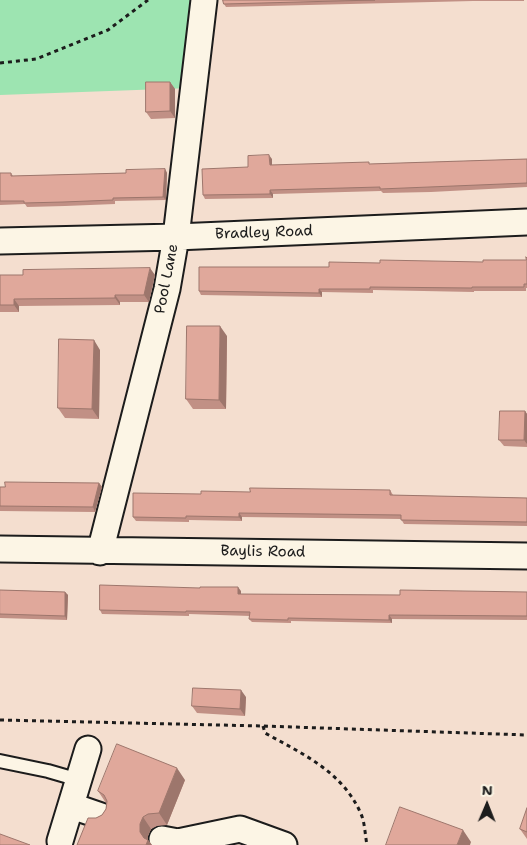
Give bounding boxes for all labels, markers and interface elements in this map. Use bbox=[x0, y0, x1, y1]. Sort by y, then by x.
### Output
street label: Bradley Road bbox=[215, 222, 313, 244]
street label: Pool Lane bbox=[151, 242, 183, 316]
street label: Baylis Road bbox=[220, 542, 306, 562]
north arrow bbox=[462, 780, 512, 830]
text: N bbox=[482, 781, 493, 799]

